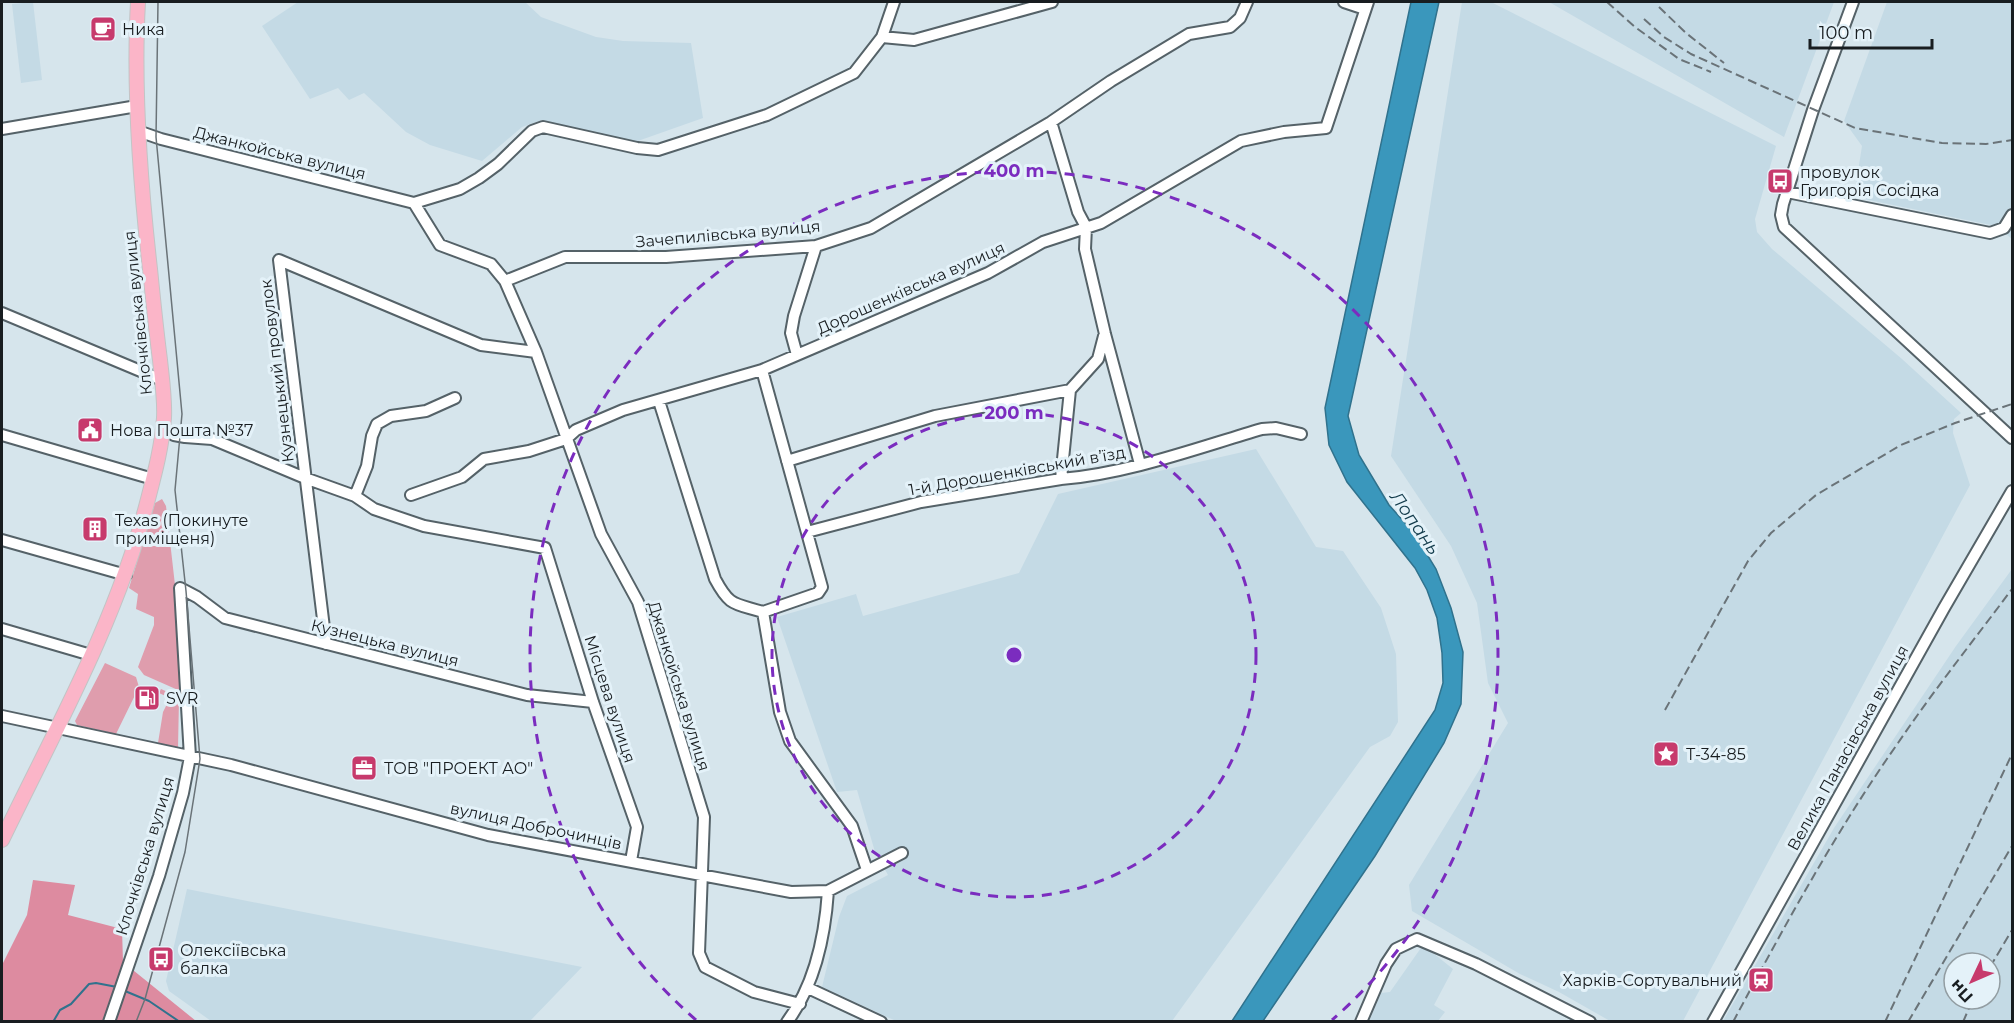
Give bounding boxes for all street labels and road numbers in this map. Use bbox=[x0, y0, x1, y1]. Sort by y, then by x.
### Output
street label: Джанкойська вулиця bbox=[192, 122, 368, 184]
street label: Зачепилівська вулиця bbox=[635, 216, 821, 252]
street label: Клочківська вулиця bbox=[120, 230, 156, 396]
street label: Дорошенківська вулиця bbox=[814, 238, 1008, 338]
street label: Кузнецький провулок bbox=[256, 278, 298, 464]
street label: 1-й Дорошенківський в’їзд bbox=[907, 443, 1127, 499]
street label: Джанкойська вулиця bbox=[644, 599, 714, 773]
street label: Кузнецька вулиця bbox=[309, 615, 461, 671]
street label: Місцева вулиця bbox=[580, 633, 640, 765]
street label: Велика Панасівська вулиця bbox=[1783, 642, 1913, 854]
street label: Клочківська вулиця bbox=[112, 774, 178, 938]
street label: вулиця Доброчинців bbox=[448, 799, 624, 853]

